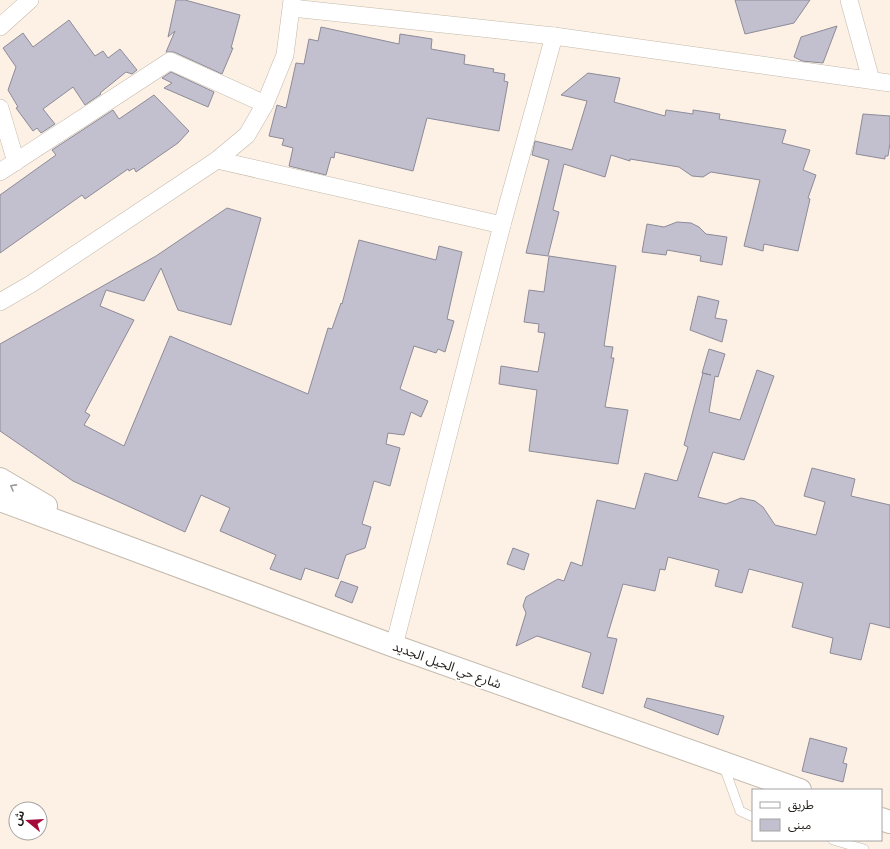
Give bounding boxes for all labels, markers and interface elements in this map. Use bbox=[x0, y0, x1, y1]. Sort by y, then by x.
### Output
one-way arrow bbox=[10, 485, 18, 492]
street label: شارع حي الحيل الجديد bbox=[390, 637, 504, 694]
legend bbox=[752, 789, 882, 841]
text: طريق bbox=[788, 797, 814, 813]
north arrow bbox=[8, 801, 48, 841]
text: ش bbox=[10, 809, 27, 827]
text: مبنى bbox=[788, 817, 811, 833]

